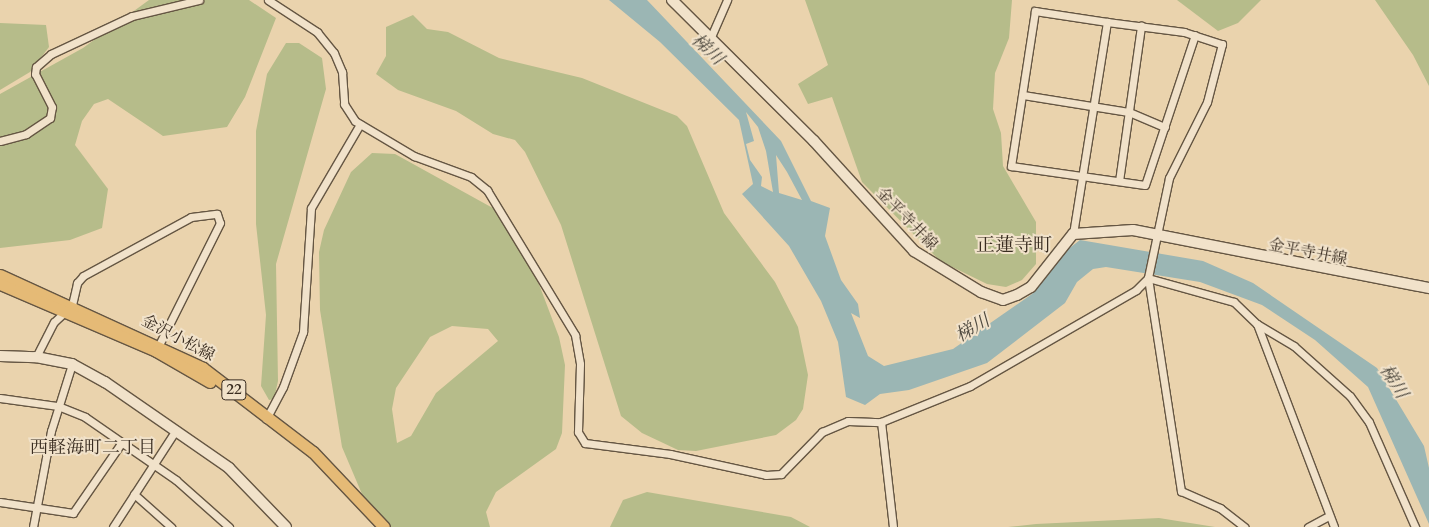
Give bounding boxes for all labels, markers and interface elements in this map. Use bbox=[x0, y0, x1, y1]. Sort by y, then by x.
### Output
water label: 梯川 bbox=[686, 30, 728, 70]
street label: 金平寺井線 bbox=[872, 184, 942, 254]
district label: 正蓮寺町 bbox=[976, 235, 1052, 257]
street label: 金平寺井線 bbox=[1267, 235, 1349, 269]
street label: 金沢小松線 bbox=[138, 311, 218, 365]
water label: 梯川 bbox=[952, 311, 994, 347]
water label: 梯川 bbox=[1374, 361, 1412, 403]
road number: 22 bbox=[220, 378, 248, 402]
district label: 西軽海町二丁目 bbox=[30, 437, 156, 459]

